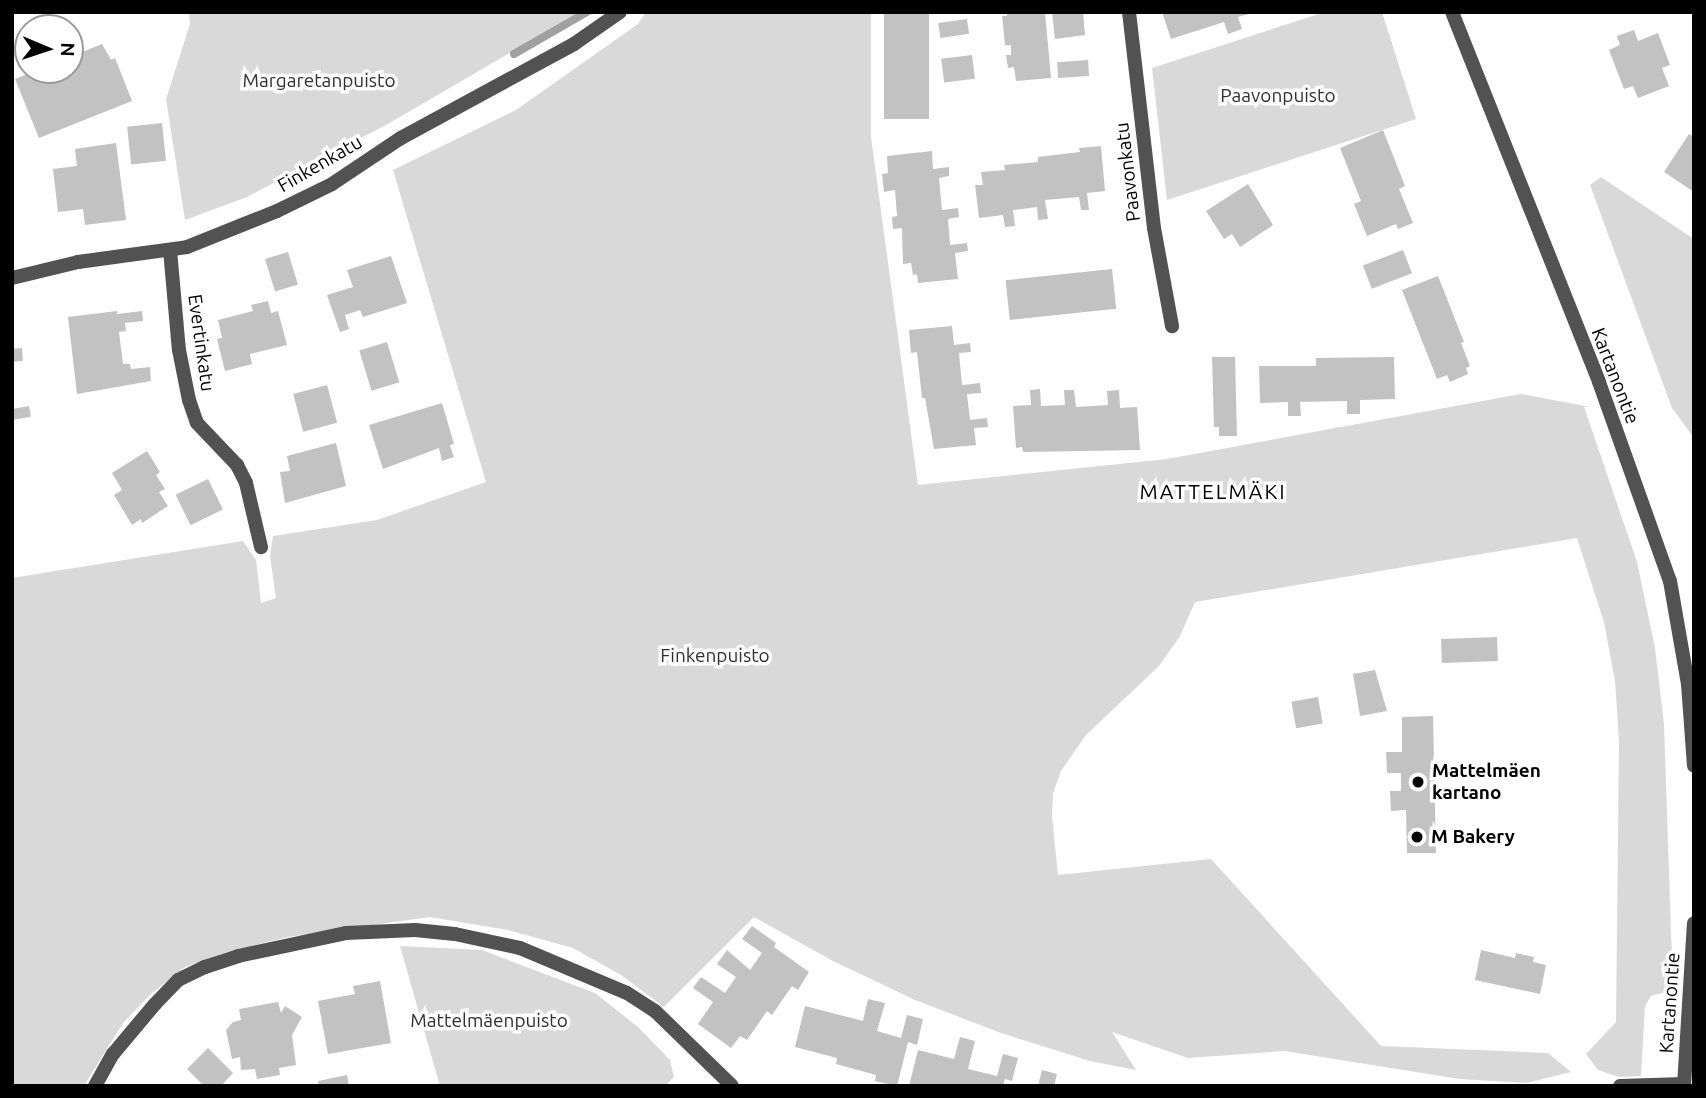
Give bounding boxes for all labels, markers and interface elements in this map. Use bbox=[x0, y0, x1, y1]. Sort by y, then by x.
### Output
north arrow bbox=[14, 14, 84, 84]
text: N bbox=[57, 42, 79, 57]
park label: Margaretanpuisto bbox=[242, 70, 396, 92]
park label: Paavonpuisto bbox=[1220, 85, 1336, 107]
street label: Paavonkatu bbox=[1111, 121, 1145, 223]
street label: Finkenkatu bbox=[274, 131, 366, 197]
street label: Evertinkatu bbox=[183, 293, 219, 393]
street label: Kartanontie bbox=[1586, 325, 1644, 427]
district label: MATTELMÄKI bbox=[1141, 478, 1285, 504]
park label: Finkenpuisto bbox=[660, 645, 770, 667]
place label: Mattelmäen kartano bbox=[1432, 760, 1541, 804]
marker: Mattelmäen kartano bbox=[1410, 774, 1426, 790]
place label: M Bakery bbox=[1431, 826, 1515, 848]
marker: M Bakery bbox=[1409, 829, 1425, 845]
street label: Kartanontie bbox=[1655, 952, 1685, 1054]
park label: Mattelmäenpuisto bbox=[410, 1010, 568, 1032]

